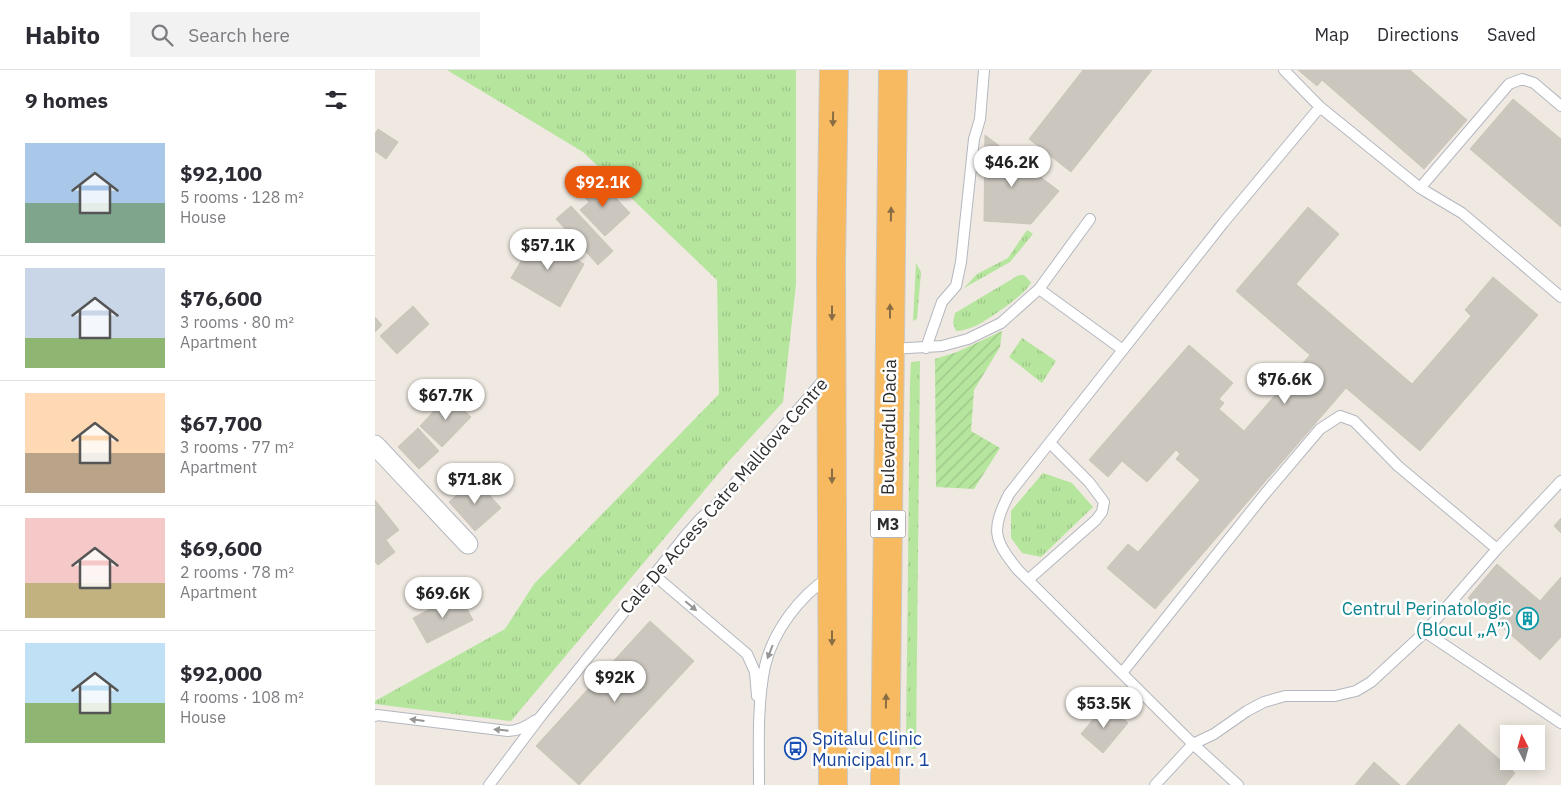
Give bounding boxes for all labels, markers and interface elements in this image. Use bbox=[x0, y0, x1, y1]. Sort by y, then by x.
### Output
search box bbox=[130, 12, 480, 57]
text: Habito bbox=[25, 19, 100, 51]
icon: search bbox=[148, 21, 176, 49]
text: Search here bbox=[188, 23, 290, 47]
text: Map bbox=[1314, 23, 1349, 46]
text: Directions bbox=[1377, 23, 1459, 46]
text: Saved bbox=[1487, 23, 1536, 46]
text: 9 homes bbox=[25, 86, 108, 114]
icon: filters bbox=[322, 86, 350, 114]
one-way arrow bbox=[829, 111, 837, 127]
pin: $46.2K bbox=[971, 146, 1053, 188]
text: $46.2K bbox=[985, 152, 1039, 172]
text: $92,100 bbox=[180, 159, 262, 187]
icon: home bbox=[65, 163, 125, 223]
pin: $92.1K bbox=[562, 166, 644, 208]
text: $92.1K bbox=[576, 172, 630, 192]
text: 5 rooms · 128 m² bbox=[180, 187, 304, 207]
one-way arrow bbox=[887, 206, 895, 222]
text: House bbox=[180, 207, 226, 227]
pin: $57.1K bbox=[507, 228, 589, 271]
text: $57.1K bbox=[521, 235, 575, 255]
text: $76,600 bbox=[180, 284, 262, 312]
icon: home bbox=[65, 288, 125, 348]
one-way arrow bbox=[886, 303, 894, 319]
one-way arrow bbox=[828, 305, 836, 321]
text: 3 rooms · 80 m² bbox=[180, 312, 294, 332]
text: Apartment bbox=[180, 332, 257, 352]
street label: Bulevardul Dacia bbox=[876, 358, 901, 495]
pin: $76.6K bbox=[1244, 362, 1326, 405]
text: $76.6K bbox=[1258, 369, 1312, 389]
street label: Cale De Access Catre Malldova Centre bbox=[615, 373, 833, 619]
pin: $67.7K bbox=[405, 378, 487, 421]
text: $67.7K bbox=[419, 385, 473, 405]
text: $67,700 bbox=[180, 409, 262, 437]
icon: home bbox=[65, 413, 125, 473]
text: 3 rooms · 77 m² bbox=[180, 437, 294, 457]
text: Apartment bbox=[180, 457, 257, 477]
pin: $71.8K bbox=[434, 462, 516, 505]
one-way arrow bbox=[828, 468, 836, 484]
text: $71.8K bbox=[448, 469, 502, 489]
road number: M3 bbox=[871, 510, 905, 538]
text: $69,600 bbox=[180, 534, 262, 562]
icon: home bbox=[65, 538, 125, 598]
text: 2 rooms · 78 m² bbox=[180, 562, 294, 582]
pin: $69.6K bbox=[402, 576, 484, 619]
text: Apartment bbox=[180, 582, 257, 602]
text: $69.6K bbox=[416, 583, 470, 603]
place label: Centrul Perinatologic (Blocul „A”) bbox=[1342, 597, 1511, 641]
one-way arrow bbox=[684, 600, 697, 611]
building icon: Centrul Perinatologic (Blocul „A”) bbox=[1515, 607, 1539, 631]
one-way arrow bbox=[828, 630, 836, 646]
one-way arrow bbox=[766, 645, 774, 660]
text: $92,000 bbox=[180, 659, 262, 687]
pin: $92K bbox=[585, 660, 645, 703]
icon: home bbox=[65, 663, 125, 723]
text: $92K bbox=[595, 667, 635, 687]
pin: $53.5K bbox=[1063, 686, 1145, 729]
text: 4 rooms · 108 m² bbox=[180, 687, 304, 707]
one-way arrow bbox=[882, 693, 890, 709]
text: $53.5K bbox=[1077, 693, 1131, 713]
text: House bbox=[180, 707, 226, 727]
one-way arrow bbox=[408, 716, 424, 724]
north arrow bbox=[1500, 725, 1545, 770]
map controls bbox=[1500, 725, 1545, 770]
one-way arrow bbox=[493, 726, 509, 734]
place label: Spitalul Clinic Municipal nr. 1 bbox=[812, 727, 930, 771]
bus stop icon: Spitalul Clinic Municipal nr. 1 bbox=[784, 737, 808, 761]

